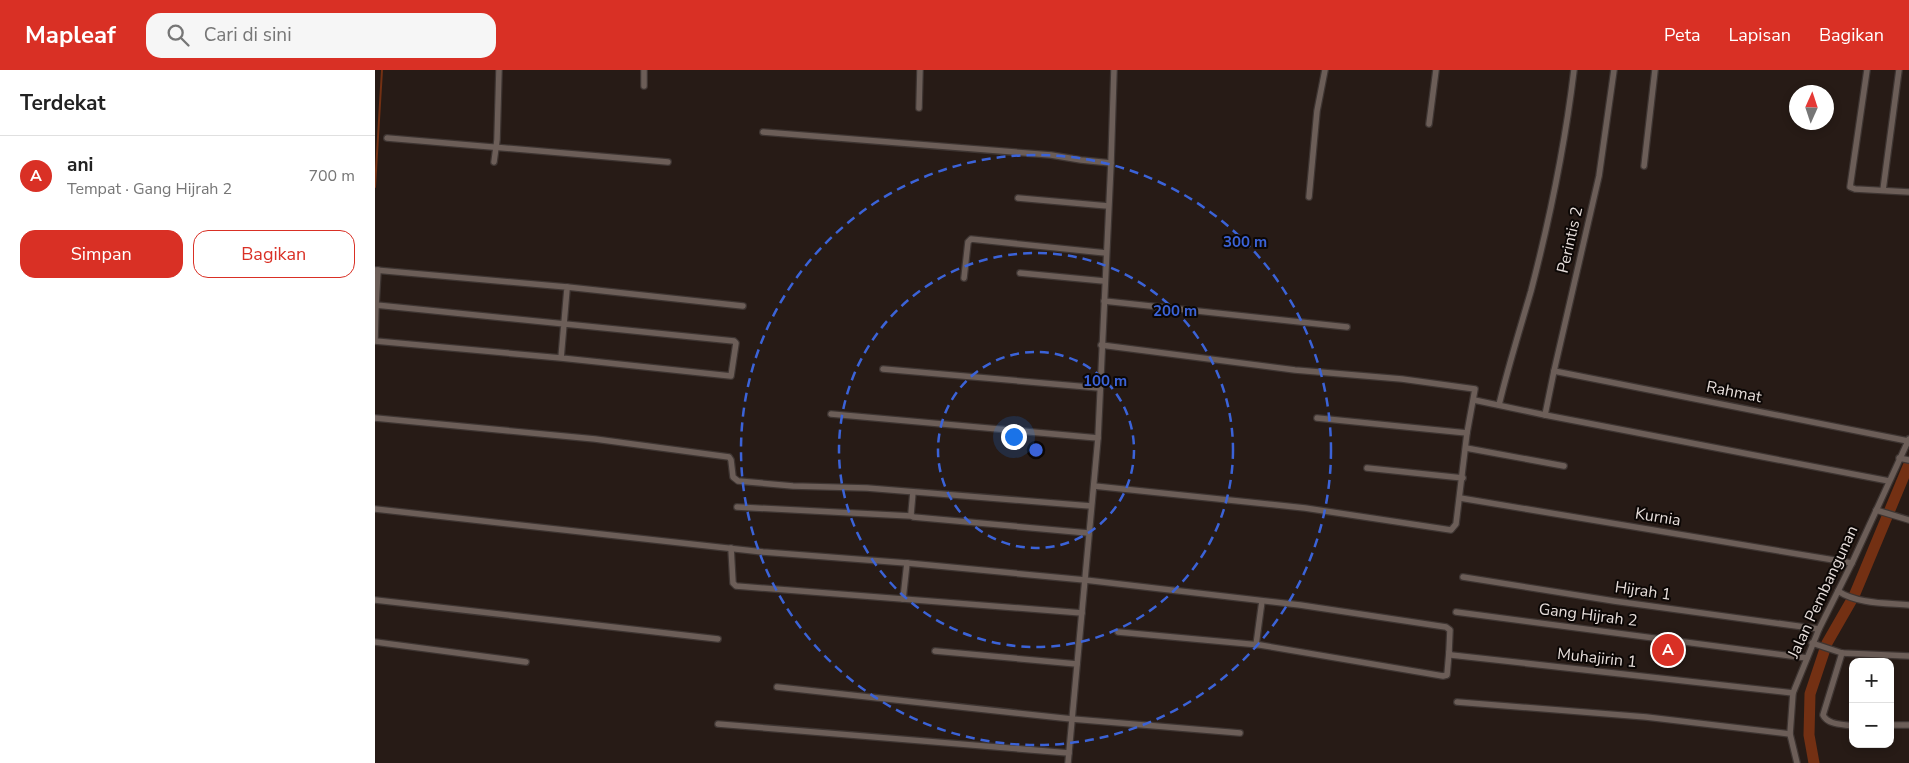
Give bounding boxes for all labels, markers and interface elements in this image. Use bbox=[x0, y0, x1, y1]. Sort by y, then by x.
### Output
search box bbox=[146, 13, 496, 58]
text: Mapleaf bbox=[25, 19, 116, 51]
icon: search bbox=[164, 21, 192, 49]
text: Cari di sini bbox=[204, 22, 292, 48]
text: Peta bbox=[1664, 23, 1700, 47]
text: Lapisan bbox=[1728, 23, 1791, 47]
text: Bagikan bbox=[1819, 23, 1884, 47]
north arrow bbox=[1789, 85, 1834, 130]
text: Terdekat bbox=[20, 89, 106, 117]
text: ani bbox=[67, 152, 93, 178]
text: A bbox=[30, 165, 42, 187]
text: 700 m bbox=[308, 165, 355, 187]
text: Tempat · Gang Hijrah 2 bbox=[67, 178, 232, 200]
street label: Perintis 2 bbox=[1552, 205, 1588, 275]
button: Simpan bbox=[20, 230, 183, 278]
button: Bagikan bbox=[193, 230, 355, 278]
text: 300 m bbox=[1223, 232, 1267, 252]
text: 200 m bbox=[1153, 301, 1197, 321]
text: 100 m bbox=[1083, 371, 1127, 391]
street label: Rahmat bbox=[1704, 376, 1764, 408]
your location bbox=[1001, 424, 1027, 450]
centre of rings bbox=[1027, 441, 1045, 459]
street label: Kurnia bbox=[1634, 503, 1682, 531]
street label: Jalan Pembangunan bbox=[1782, 522, 1863, 663]
street label: Hijrah 1 bbox=[1613, 576, 1673, 606]
street label: Gang Hijrah 2 bbox=[1537, 598, 1639, 632]
pin: A bbox=[1652, 631, 1684, 669]
street label: Muhajirin 1 bbox=[1556, 643, 1638, 673]
map controls bbox=[1849, 658, 1894, 748]
button: + bbox=[1849, 658, 1894, 703]
button: − bbox=[1849, 703, 1894, 748]

